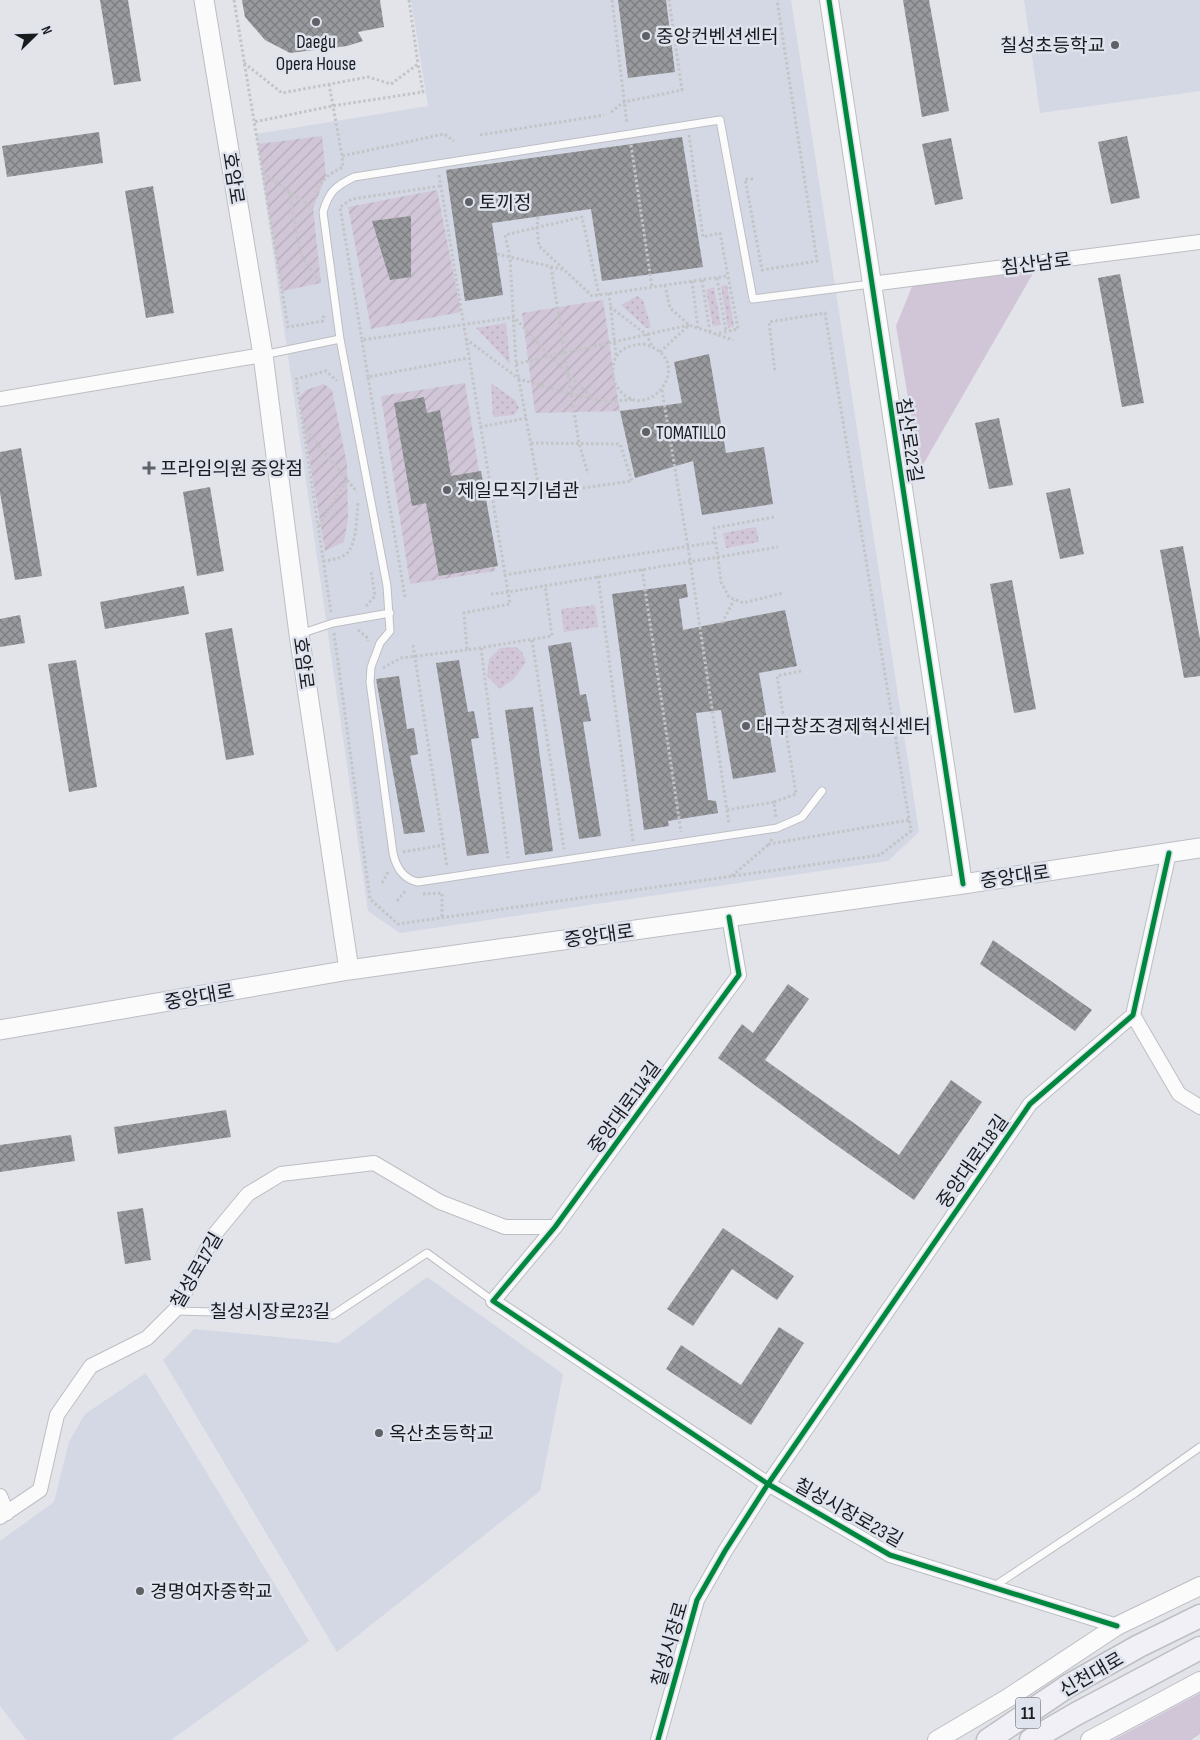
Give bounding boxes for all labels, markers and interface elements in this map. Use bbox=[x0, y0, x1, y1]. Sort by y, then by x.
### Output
north arrow bbox=[10, 10, 60, 60]
marker: Daegu Opera House bbox=[310, 16, 322, 28]
text: N bbox=[37, 23, 56, 37]
place label: 중앙컨벤션센터 bbox=[656, 26, 778, 49]
marker: 중앙컨벤션센터 bbox=[640, 30, 652, 42]
place label: Daegu Opera House bbox=[276, 31, 356, 76]
place label: 칠성초등학교 bbox=[1000, 35, 1105, 58]
marker: 칠성초등학교 bbox=[1109, 39, 1121, 51]
street label: 호암로 bbox=[217, 151, 248, 206]
place label: 토끼정 bbox=[479, 192, 531, 215]
marker: 토끼정 bbox=[463, 196, 475, 208]
street label: 침산남로 bbox=[1000, 249, 1072, 280]
street label: 침산로22길 bbox=[890, 396, 927, 484]
place label: TOMATILLO bbox=[656, 422, 726, 445]
marker: TOMATILLO bbox=[640, 426, 652, 438]
place label: 프라임의원 중앙점 bbox=[160, 458, 303, 481]
marker: 프라임의원 중앙점 bbox=[142, 461, 156, 475]
place label: 제일모직기념관 bbox=[457, 480, 579, 503]
marker: 제일모직기념관 bbox=[441, 484, 453, 496]
street label: 호암로 bbox=[287, 636, 318, 691]
place label: 대구창조경제혁신센터 bbox=[756, 716, 931, 739]
marker: 대구창조경제혁신센터 bbox=[740, 720, 752, 732]
street label: 중앙대로 bbox=[979, 861, 1051, 894]
street label: 중앙대로 bbox=[563, 920, 635, 953]
street label: 중앙대로 bbox=[163, 980, 236, 1015]
street label: 중앙대로114길 bbox=[584, 1057, 666, 1159]
street label: 중앙대로118길 bbox=[933, 1111, 1014, 1213]
street label: 칠성로17길 bbox=[166, 1229, 228, 1313]
street label: 칠성시장로23길 bbox=[210, 1301, 330, 1324]
place label: 옥산초등학교 bbox=[389, 1423, 494, 1446]
marker: 옥산초등학교 bbox=[373, 1427, 385, 1439]
street label: 칠성시장로23길 bbox=[790, 1474, 907, 1553]
place label: 경명여자중학교 bbox=[150, 1581, 272, 1604]
marker: 경명여자중학교 bbox=[134, 1585, 146, 1597]
street label: 칠성시장로 bbox=[647, 1599, 694, 1690]
street label: 신천대로 bbox=[1056, 1648, 1128, 1703]
road number: 11 bbox=[1016, 1698, 1040, 1729]

